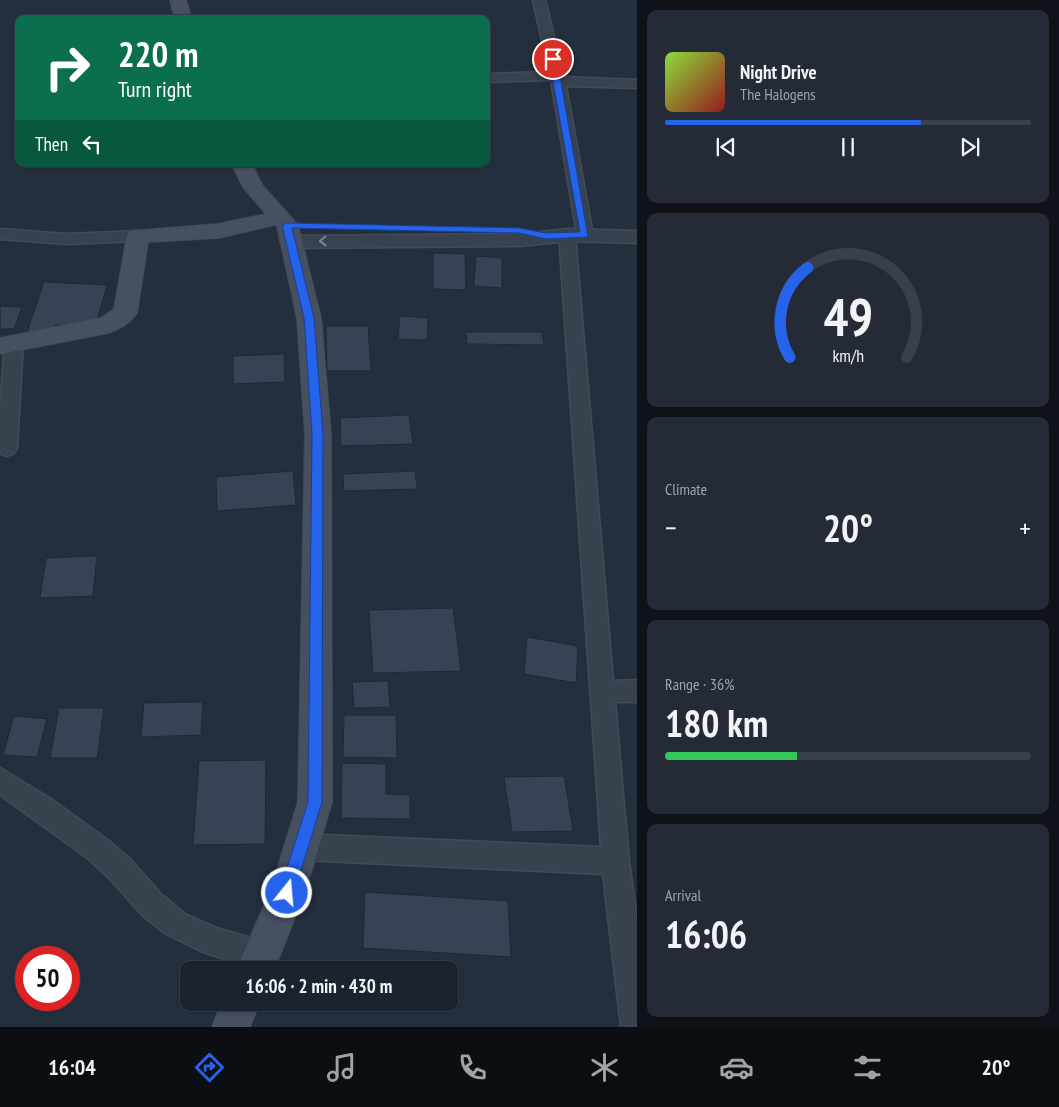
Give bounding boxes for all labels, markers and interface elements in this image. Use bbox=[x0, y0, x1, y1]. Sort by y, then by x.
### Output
text: 220 m bbox=[118, 31, 199, 77]
icon: right bbox=[35, 35, 100, 100]
pin bbox=[532, 38, 574, 80]
icon: arrive bbox=[539, 45, 567, 73]
text: Night Drive bbox=[740, 60, 817, 84]
text: Turn right bbox=[118, 75, 192, 103]
text: The Halogens bbox=[740, 84, 816, 104]
icon: left bbox=[78, 130, 106, 158]
text: Then bbox=[35, 132, 68, 156]
icon: previous bbox=[712, 133, 740, 161]
icon: pause bbox=[834, 133, 862, 161]
icon: next bbox=[956, 133, 984, 161]
one-way arrow bbox=[318, 236, 326, 246]
text: 49 bbox=[823, 283, 873, 350]
text: km/h bbox=[832, 344, 864, 367]
text: Climate bbox=[665, 479, 707, 499]
text: 20° bbox=[823, 503, 873, 552]
text: − bbox=[665, 509, 677, 546]
text: + bbox=[1019, 509, 1031, 546]
text: Range · 36% bbox=[665, 674, 734, 694]
text: 180 km bbox=[665, 698, 768, 747]
position arrow bbox=[260, 866, 312, 918]
text: Arrival bbox=[665, 885, 701, 905]
text: 16:06 bbox=[665, 909, 747, 958]
speed limit sign: 50 bbox=[15, 946, 80, 1011]
text: 16:06 · 2 min · 430 m bbox=[246, 974, 392, 998]
icon: directions bbox=[192, 1050, 227, 1085]
icon: music bbox=[324, 1050, 359, 1085]
icon: phone bbox=[455, 1050, 490, 1085]
icon: climate bbox=[587, 1050, 622, 1085]
icon: car bbox=[719, 1050, 754, 1085]
icon: filters bbox=[850, 1050, 885, 1085]
text: 16:04 bbox=[48, 1053, 96, 1081]
text: 20° bbox=[982, 1053, 1011, 1081]

